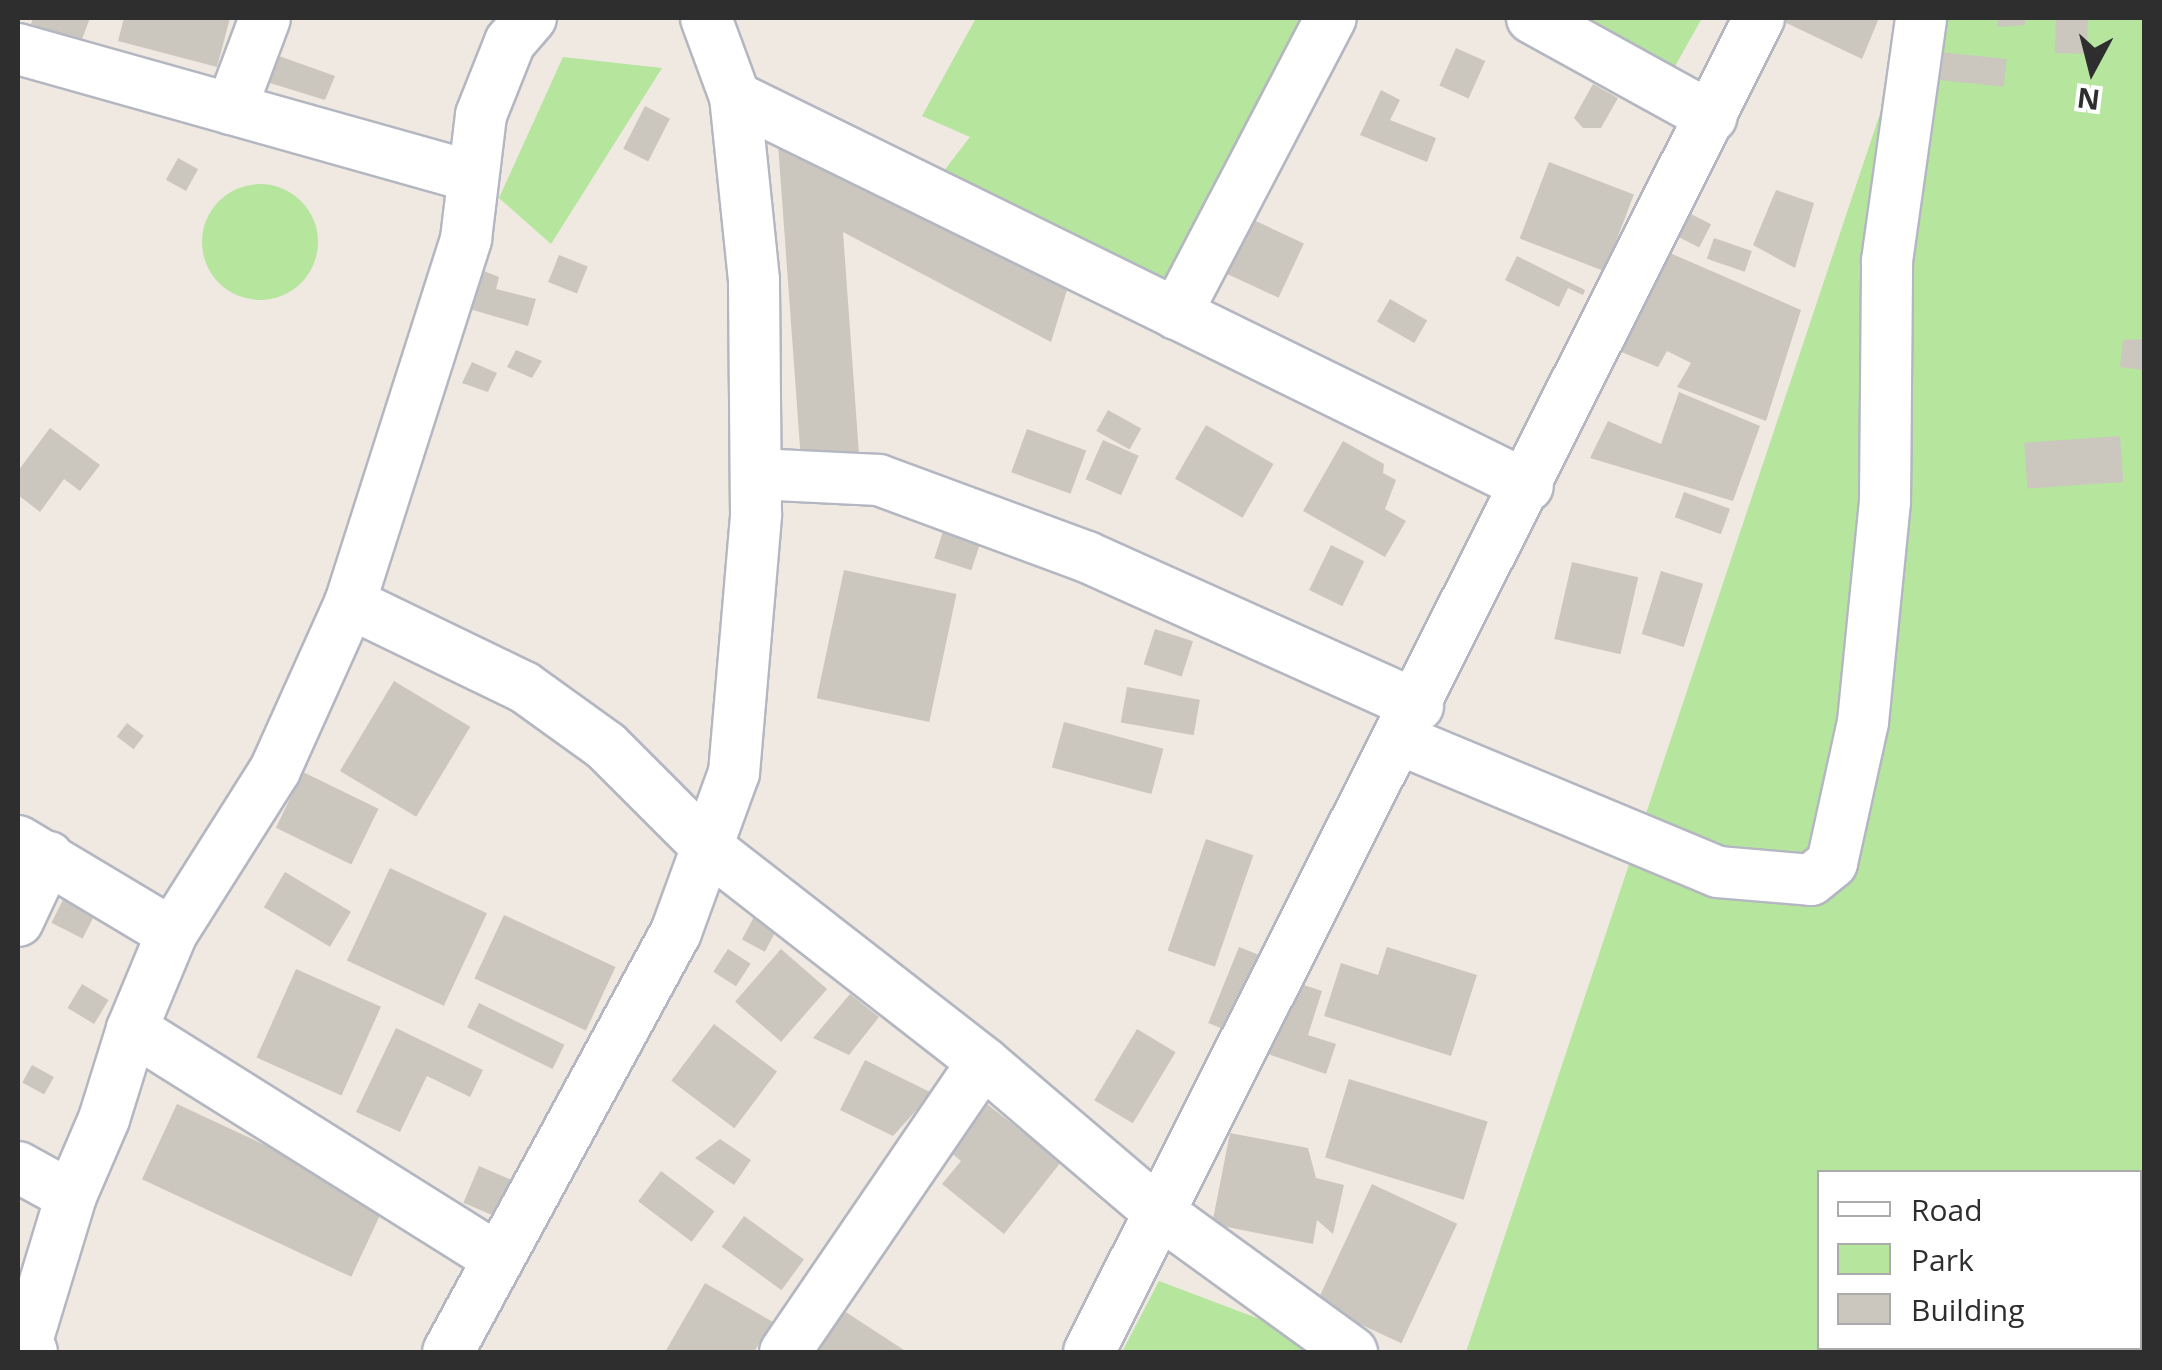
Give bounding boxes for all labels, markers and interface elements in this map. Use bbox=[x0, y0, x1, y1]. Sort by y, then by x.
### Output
north arrow bbox=[2042, 20, 2142, 120]
text: N bbox=[2075, 80, 2102, 120]
legend bbox=[1817, 1170, 2142, 1350]
text: Road bbox=[1911, 1189, 1983, 1230]
text: Park bbox=[1911, 1239, 1974, 1280]
text: Building bbox=[1911, 1289, 2025, 1330]

